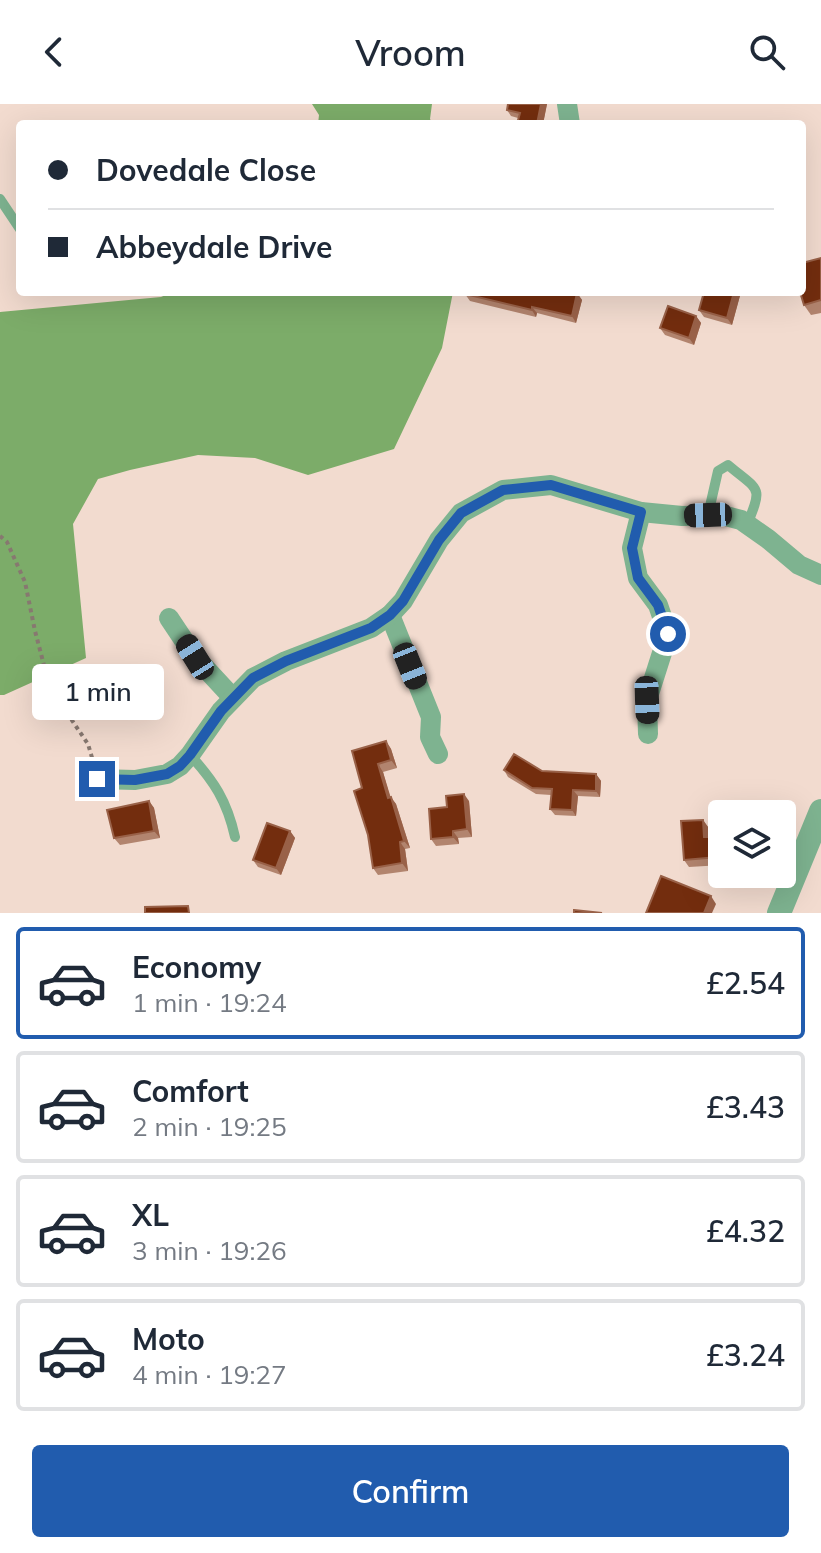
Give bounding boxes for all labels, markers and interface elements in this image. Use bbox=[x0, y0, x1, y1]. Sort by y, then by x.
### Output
icon: back bbox=[32, 30, 76, 74]
text: Vroom bbox=[355, 30, 466, 75]
icon: search bbox=[745, 30, 789, 74]
text: Dovedale Close bbox=[96, 151, 316, 189]
text: Abbeydale Drive bbox=[96, 228, 333, 266]
car bbox=[684, 502, 732, 528]
route start bbox=[650, 616, 686, 652]
car bbox=[172, 630, 218, 684]
car bbox=[390, 639, 430, 693]
callout: 1 min bbox=[31, 663, 163, 719]
text: 1 min bbox=[64, 675, 132, 708]
car bbox=[634, 676, 660, 724]
route end bbox=[79, 761, 115, 797]
map controls bbox=[708, 800, 796, 888]
button: layers bbox=[708, 800, 796, 888]
icon: car bbox=[36, 947, 108, 1019]
text: Economy bbox=[132, 948, 261, 986]
text: £2.54 bbox=[706, 964, 785, 1002]
text: 1 min · 19:24 bbox=[132, 986, 287, 1019]
icon: car bbox=[36, 1071, 108, 1143]
text: Comfort bbox=[132, 1072, 249, 1110]
text: £3.43 bbox=[706, 1088, 785, 1126]
text: 2 min · 19:25 bbox=[132, 1110, 287, 1143]
icon: car bbox=[36, 1195, 108, 1267]
text: XL bbox=[132, 1196, 169, 1234]
text: £4.32 bbox=[706, 1212, 785, 1250]
text: 3 min · 19:26 bbox=[132, 1234, 287, 1267]
icon: car bbox=[36, 1319, 108, 1391]
text: Moto bbox=[132, 1320, 205, 1358]
text: £3.24 bbox=[706, 1336, 785, 1374]
text: 4 min · 19:27 bbox=[132, 1358, 287, 1391]
button: Confirm bbox=[32, 1445, 789, 1537]

